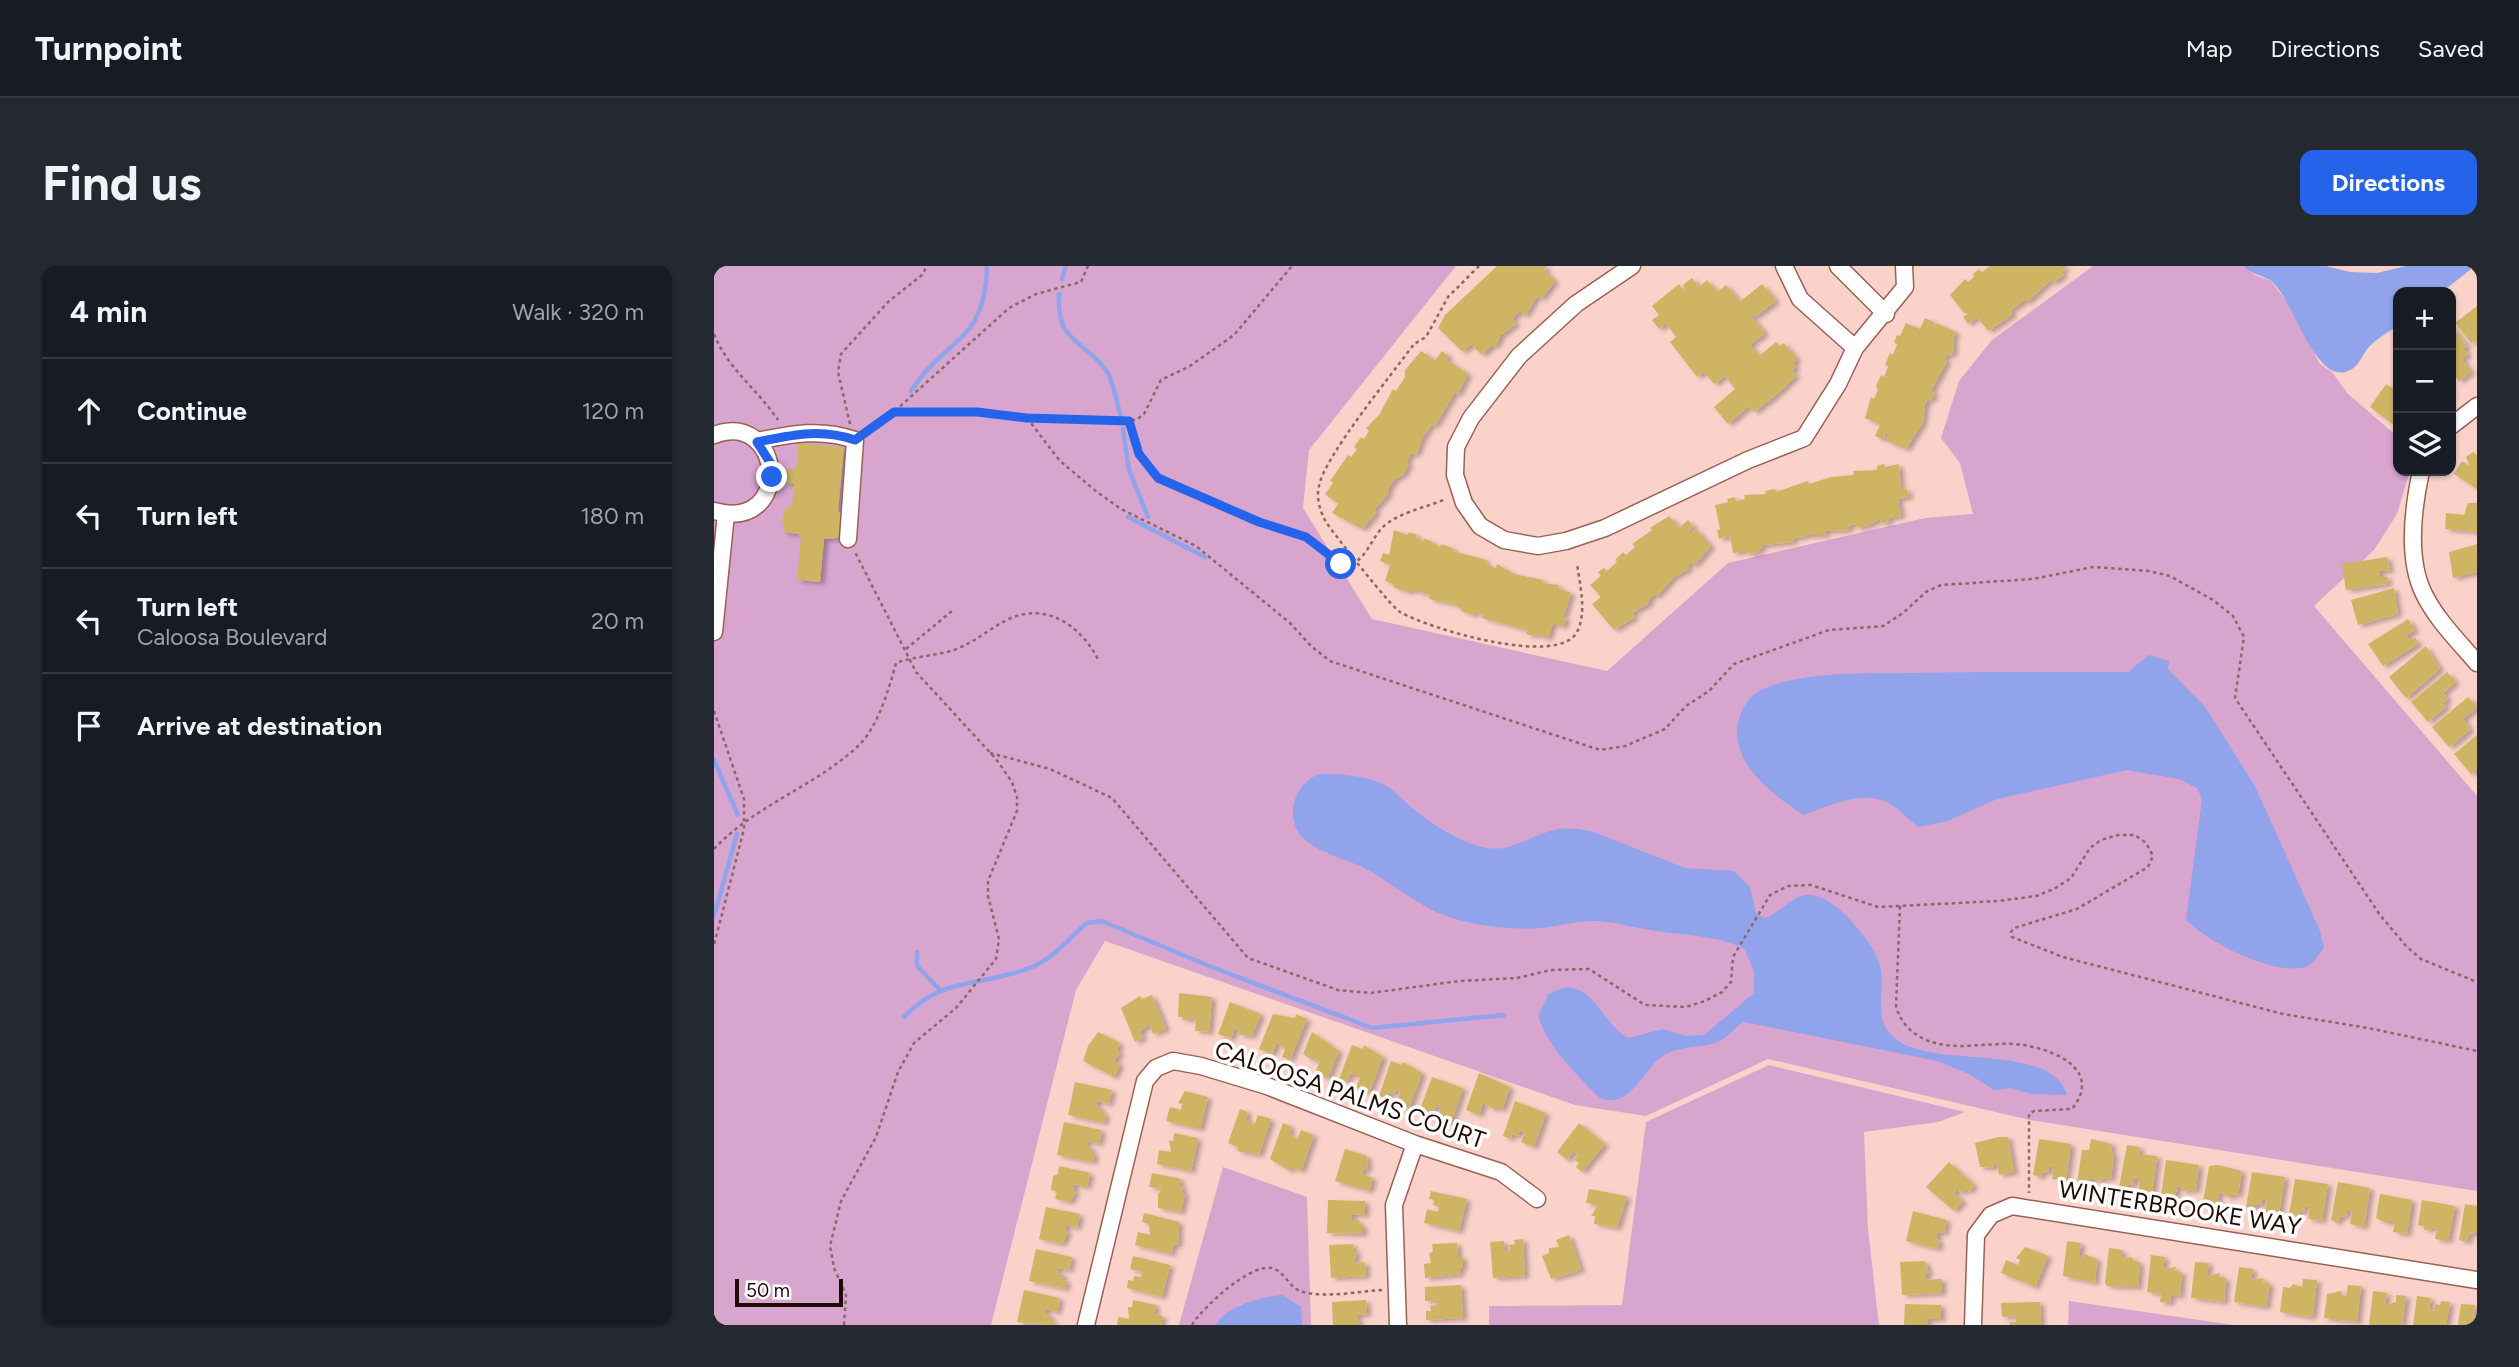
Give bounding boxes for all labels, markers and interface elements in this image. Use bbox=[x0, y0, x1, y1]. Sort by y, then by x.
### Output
text: Turnpoint bbox=[35, 29, 183, 68]
text: Map bbox=[2186, 34, 2232, 63]
text: Directions bbox=[2270, 34, 2380, 63]
text: Saved bbox=[2418, 34, 2484, 63]
button: Directions bbox=[2300, 150, 2477, 215]
text: Find us bbox=[42, 153, 201, 212]
map controls bbox=[2393, 287, 2456, 476]
button: + bbox=[2393, 287, 2456, 350]
text: 4 min bbox=[70, 293, 147, 330]
text: Walk · 320 m bbox=[512, 298, 644, 326]
button: − bbox=[2393, 350, 2456, 413]
icon: ahead bbox=[70, 392, 108, 430]
text: Continue bbox=[137, 395, 247, 427]
text: 120 m bbox=[582, 397, 644, 425]
button: layers bbox=[2393, 413, 2456, 476]
route end bbox=[756, 461, 787, 492]
icon: left bbox=[70, 497, 108, 535]
text: Turn left bbox=[137, 500, 238, 532]
text: 180 m bbox=[580, 502, 644, 530]
route start bbox=[1325, 548, 1356, 579]
text: Turn left bbox=[137, 591, 238, 623]
icon: left bbox=[70, 602, 108, 640]
text: 20 m bbox=[591, 607, 644, 635]
text: Caloosa Boulevard bbox=[137, 623, 327, 651]
icon: arrive bbox=[70, 707, 108, 745]
text: Arrive at destination bbox=[137, 710, 382, 742]
street label: CALOOSA PALMS COURT bbox=[1211, 1035, 1489, 1155]
street label: WINTERBROOKE WAY bbox=[2057, 1174, 2304, 1241]
scale bar bbox=[735, 1276, 844, 1308]
text: 50 m bbox=[746, 1279, 790, 1302]

